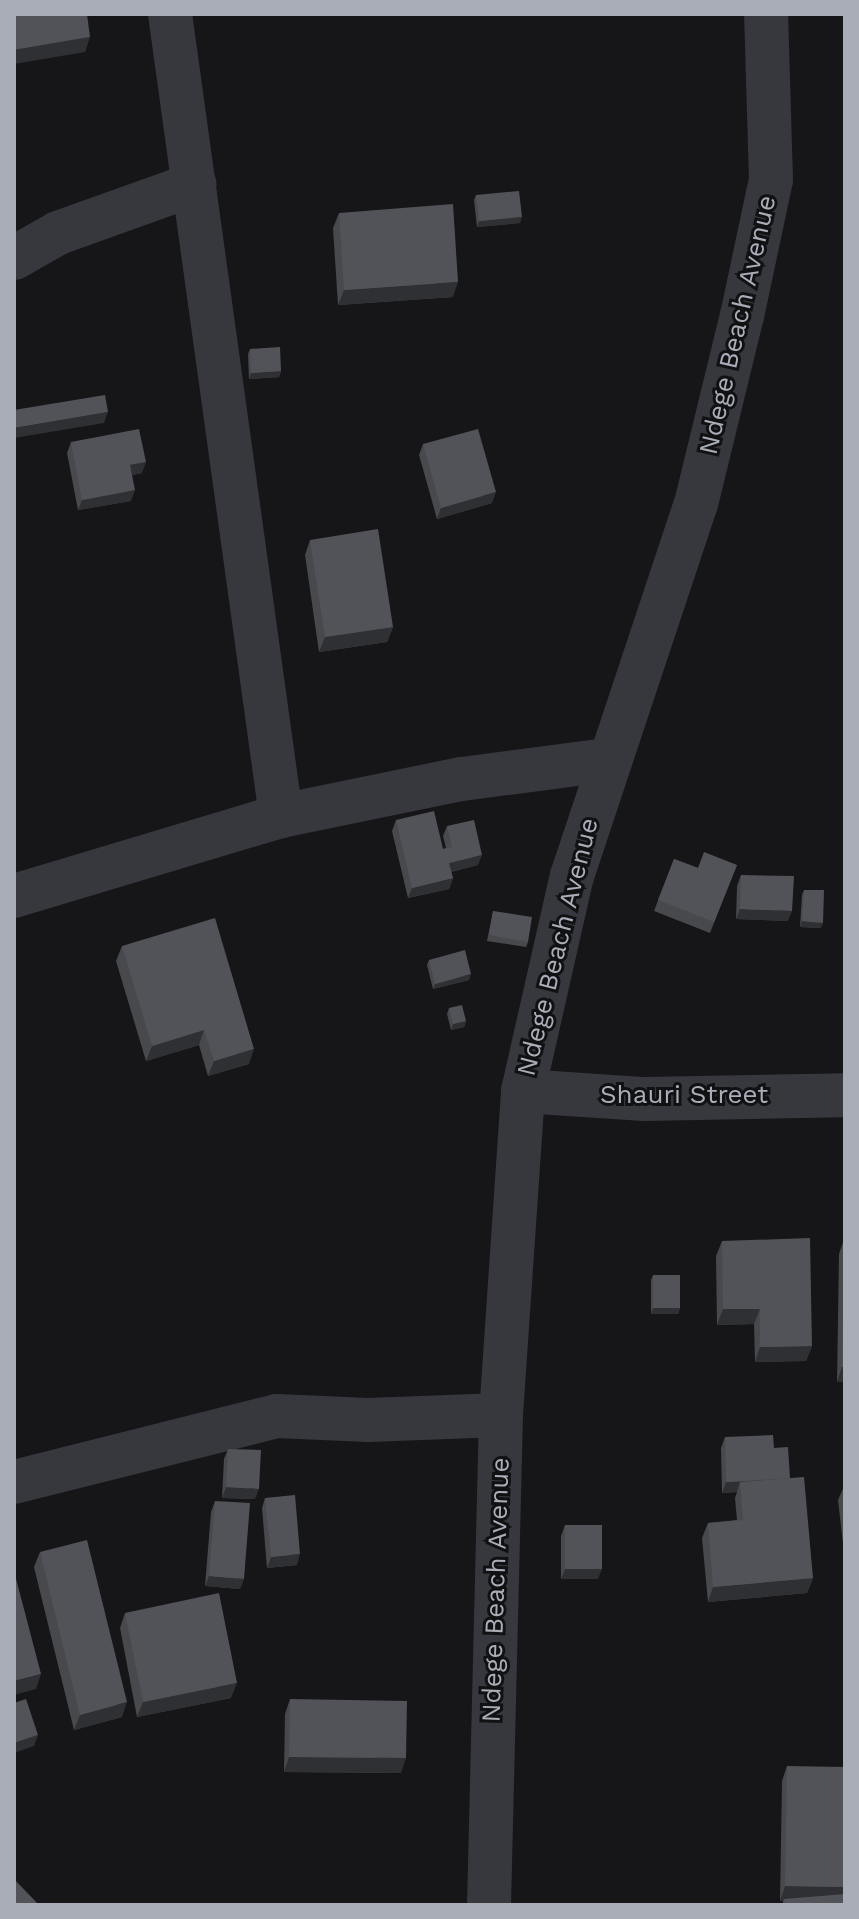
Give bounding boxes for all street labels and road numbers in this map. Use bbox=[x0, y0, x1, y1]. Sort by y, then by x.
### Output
street label: Ndege Beach Avenue bbox=[693, 192, 783, 458]
street label: Ndege Beach Avenue bbox=[511, 814, 605, 1080]
street label: Shauri Street bbox=[600, 1079, 768, 1111]
street label: Ndege Beach Avenue bbox=[476, 1457, 516, 1723]

